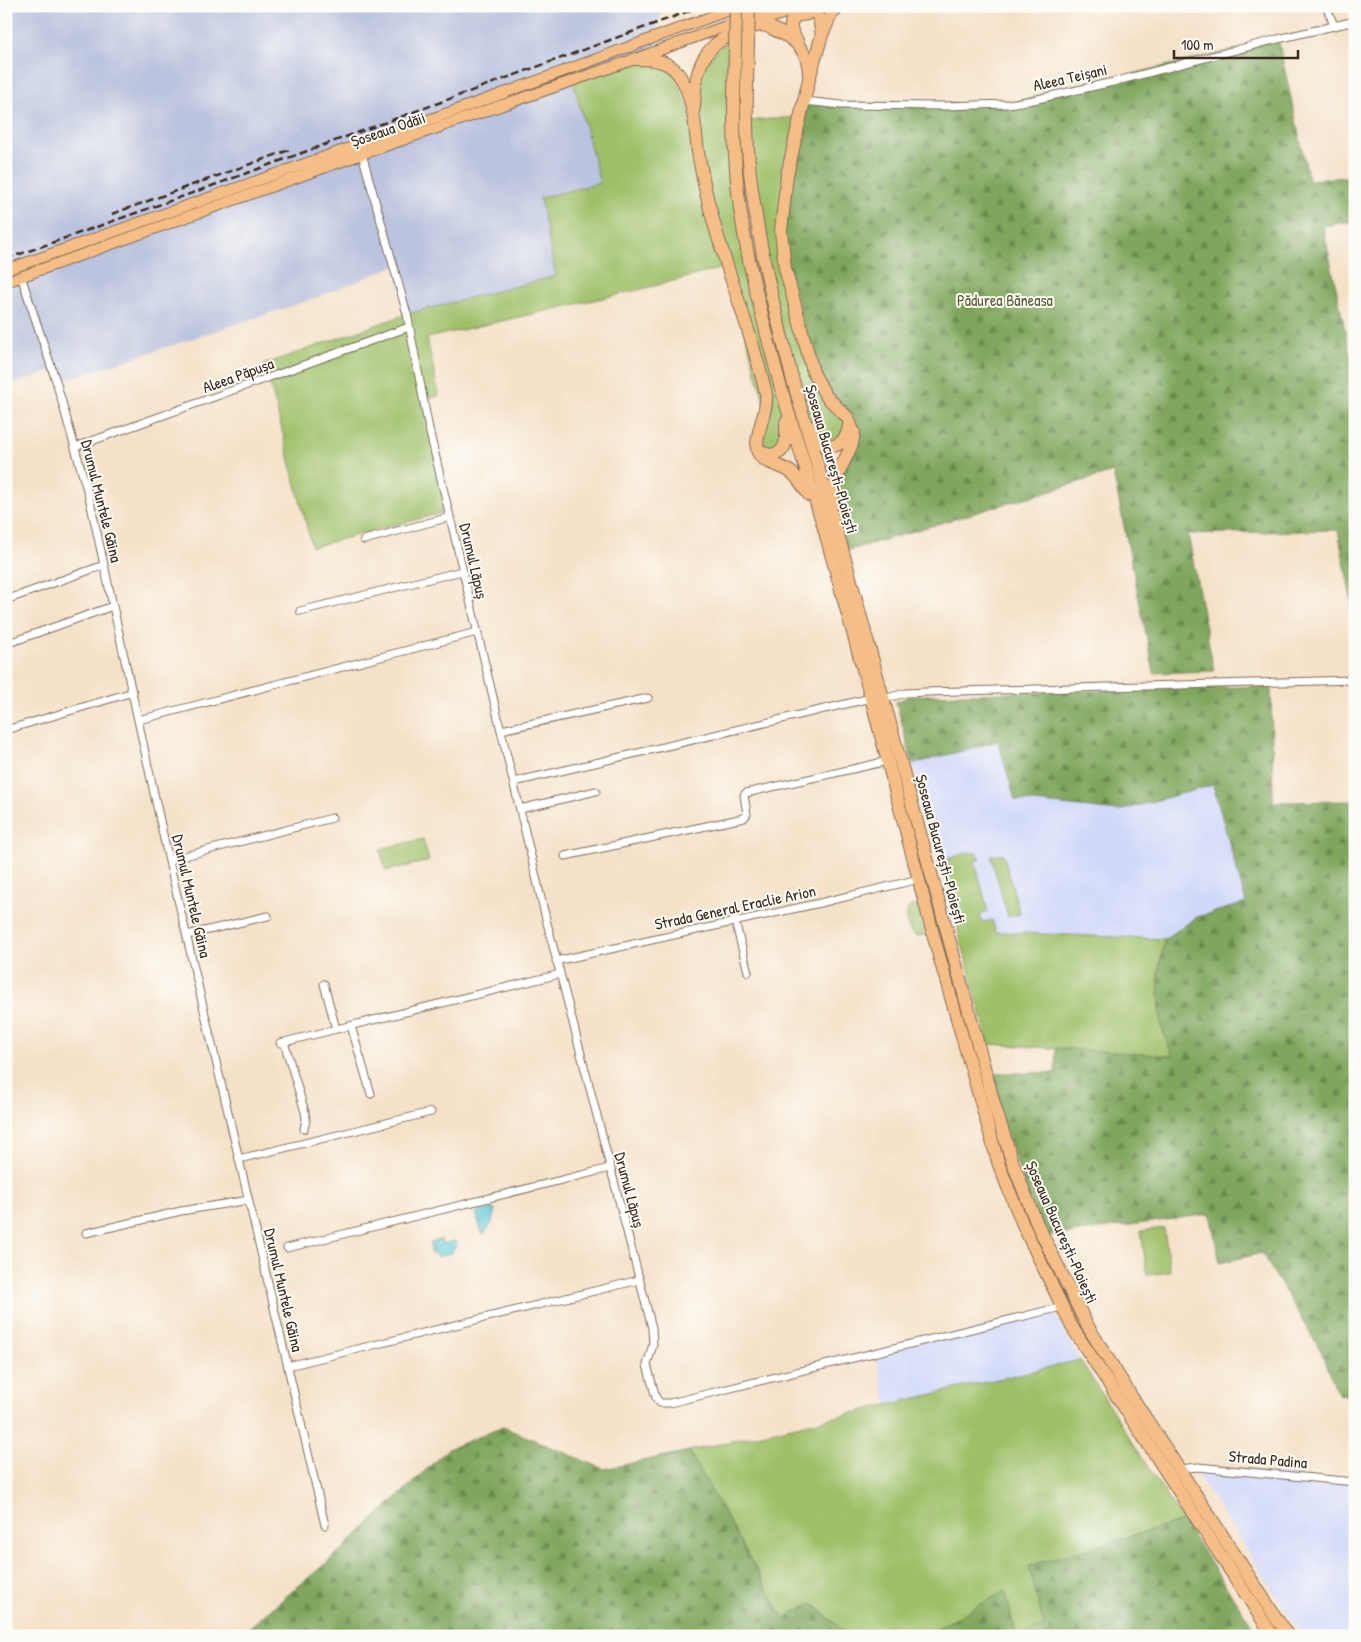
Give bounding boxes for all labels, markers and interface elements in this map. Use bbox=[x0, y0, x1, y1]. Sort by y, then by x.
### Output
scale bar bbox=[1174, 28, 1297, 60]
text: 100 m bbox=[1181, 34, 1214, 55]
street label: Aleea Teișani bbox=[1031, 58, 1109, 96]
street label: Șoseaua Odăii bbox=[348, 106, 428, 152]
park label: Pădurea Băneasa bbox=[957, 289, 1053, 311]
street label: Aleea Păpușa bbox=[199, 352, 277, 398]
street label: Șoseaua București-Ploiești bbox=[800, 382, 864, 536]
street label: Drumul Muntele Găina bbox=[76, 437, 128, 565]
street label: Drumul Lăpuș bbox=[455, 521, 493, 601]
street label: Șoseaua București-Ploiești bbox=[910, 772, 972, 926]
street label: Drumul Muntele Găina bbox=[167, 832, 217, 960]
street label: Strada General Eraclie Arion bbox=[652, 879, 818, 935]
street label: Drumul Lăpuș bbox=[609, 1150, 651, 1230]
street label: Șoseaua București-Ploiești bbox=[1021, 1157, 1103, 1307]
street label: Drumul Muntele Găina bbox=[259, 1226, 309, 1354]
street label: Strada Padina bbox=[1228, 1445, 1308, 1473]

